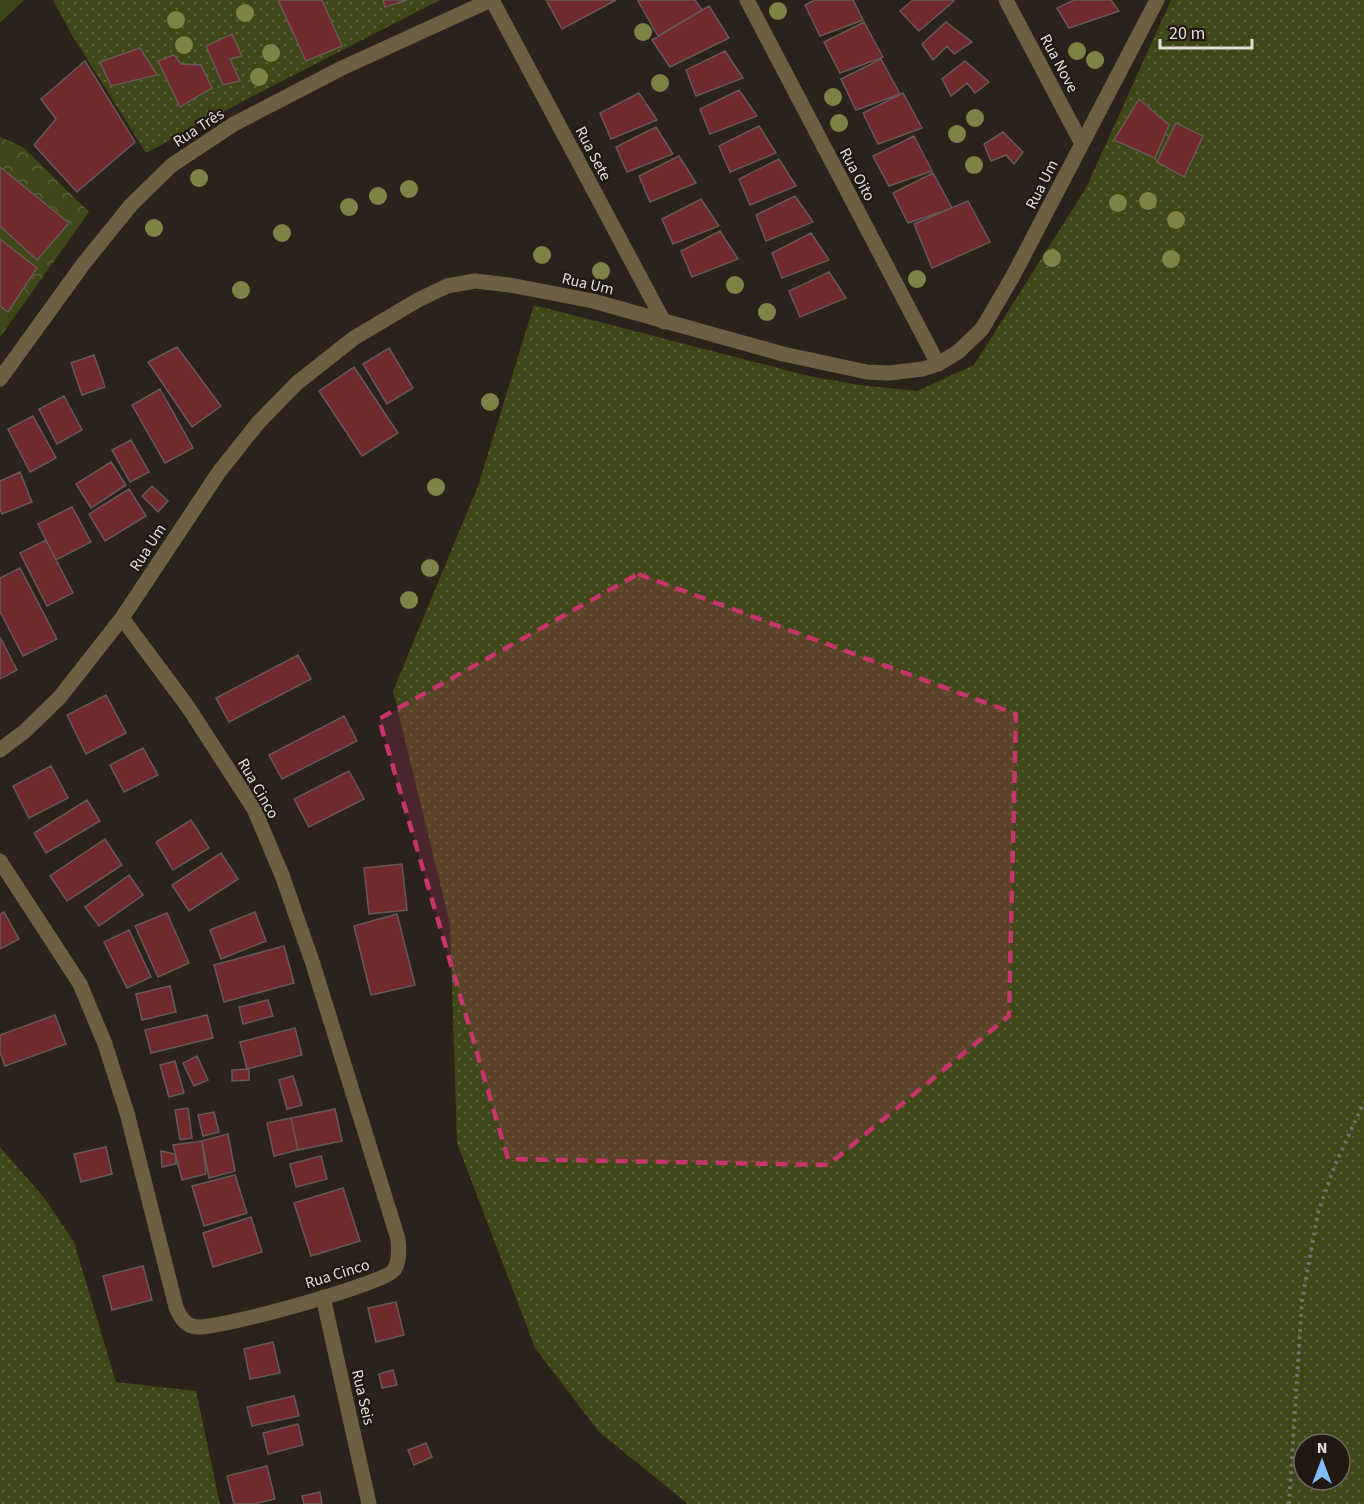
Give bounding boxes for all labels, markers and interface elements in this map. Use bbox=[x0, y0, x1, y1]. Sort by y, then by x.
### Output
scale bar bbox=[1160, 12, 1252, 50]
text: 20 m bbox=[1169, 21, 1205, 46]
street label: Rua Nove bbox=[1035, 30, 1084, 97]
street label: Rua Três bbox=[169, 103, 229, 153]
street label: Rua Sete bbox=[570, 122, 617, 185]
street label: Rua Oito bbox=[834, 144, 880, 205]
street label: Rua Um bbox=[1020, 156, 1064, 213]
street label: Rua Um bbox=[560, 267, 616, 301]
street label: Rua Um bbox=[124, 519, 171, 576]
street label: Rua Cinco bbox=[232, 754, 284, 823]
street label: Rua Cinco bbox=[302, 1254, 372, 1294]
street label: Rua Seis bbox=[346, 1367, 380, 1427]
north arrow bbox=[1292, 1432, 1352, 1492]
text: N bbox=[1317, 1437, 1327, 1459]

